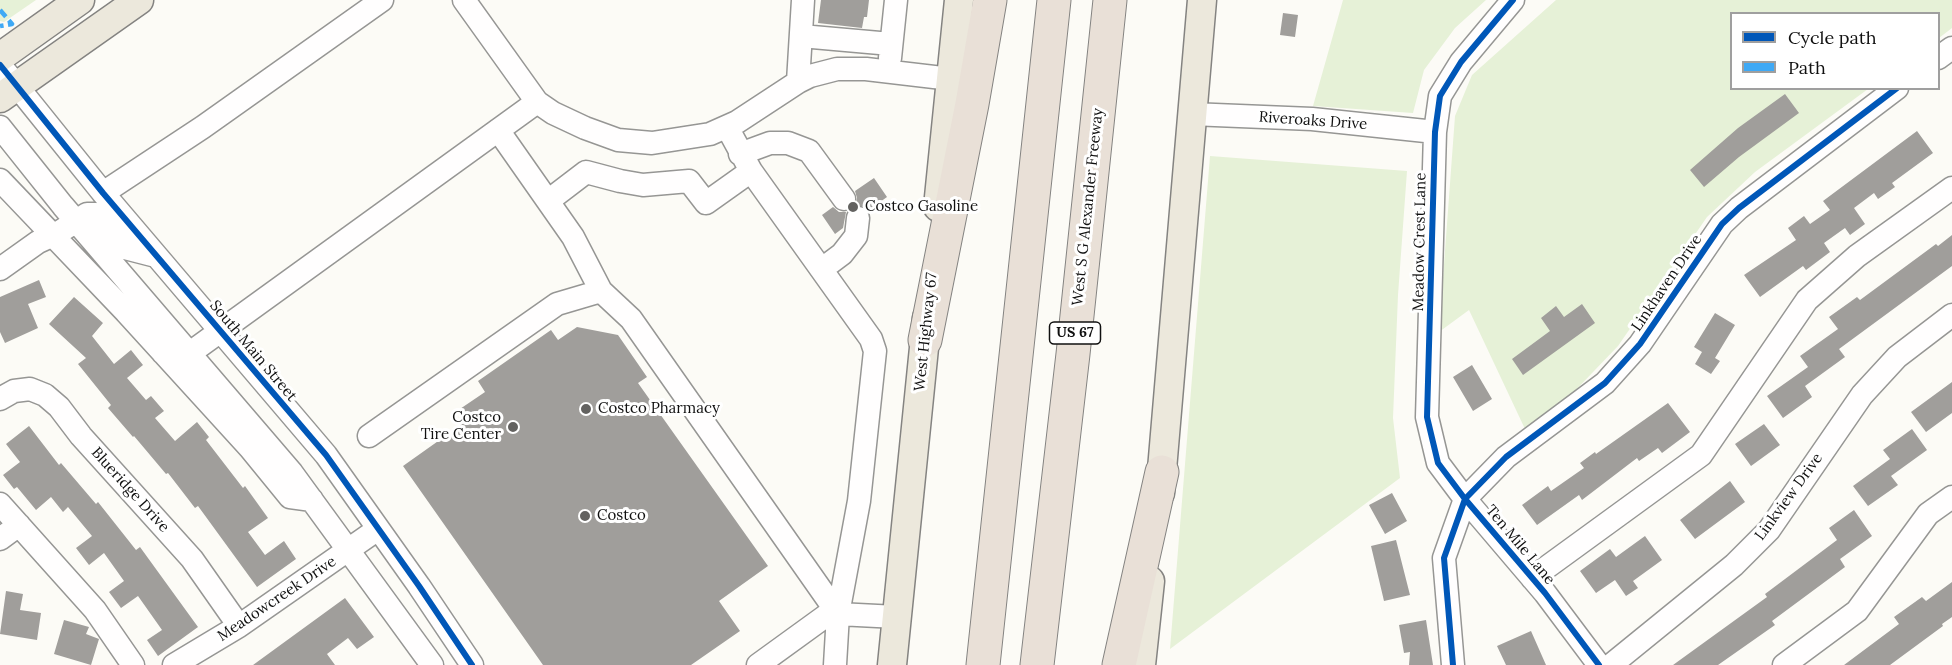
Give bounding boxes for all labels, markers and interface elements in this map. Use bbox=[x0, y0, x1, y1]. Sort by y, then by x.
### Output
legend bbox=[1730, 12, 1940, 90]
text: Cycle path bbox=[1788, 26, 1877, 49]
text: Path bbox=[1788, 56, 1826, 79]
street label: West S G Alexander Freeway bbox=[1069, 107, 1107, 307]
street label: Riveroaks Drive bbox=[1258, 108, 1368, 134]
street label: Meadow Crest Lane bbox=[1410, 172, 1430, 312]
place label: Costco Gasoline bbox=[865, 198, 978, 216]
marker: Costco Gasoline bbox=[846, 200, 860, 214]
street label: Linkhaven Drive bbox=[1628, 231, 1706, 335]
street label: West Highway 67 bbox=[911, 272, 941, 392]
street label: South Main Street bbox=[206, 297, 300, 405]
road number: US 67 bbox=[1050, 322, 1100, 344]
place label: Costco Pharmacy bbox=[598, 400, 720, 418]
marker: Costco Pharmacy bbox=[579, 402, 593, 416]
place label: Costco Tire Center bbox=[421, 409, 501, 444]
marker: Costco Tire Center bbox=[506, 420, 520, 434]
street label: Blueridge Drive bbox=[87, 444, 173, 536]
street label: Linkview Drive bbox=[1751, 450, 1827, 544]
street label: Ten Mile Lane bbox=[1482, 502, 1558, 588]
place label: Costco bbox=[597, 507, 646, 525]
marker: Costco bbox=[578, 509, 592, 523]
street label: Meadowcreek Drive bbox=[214, 553, 340, 645]

